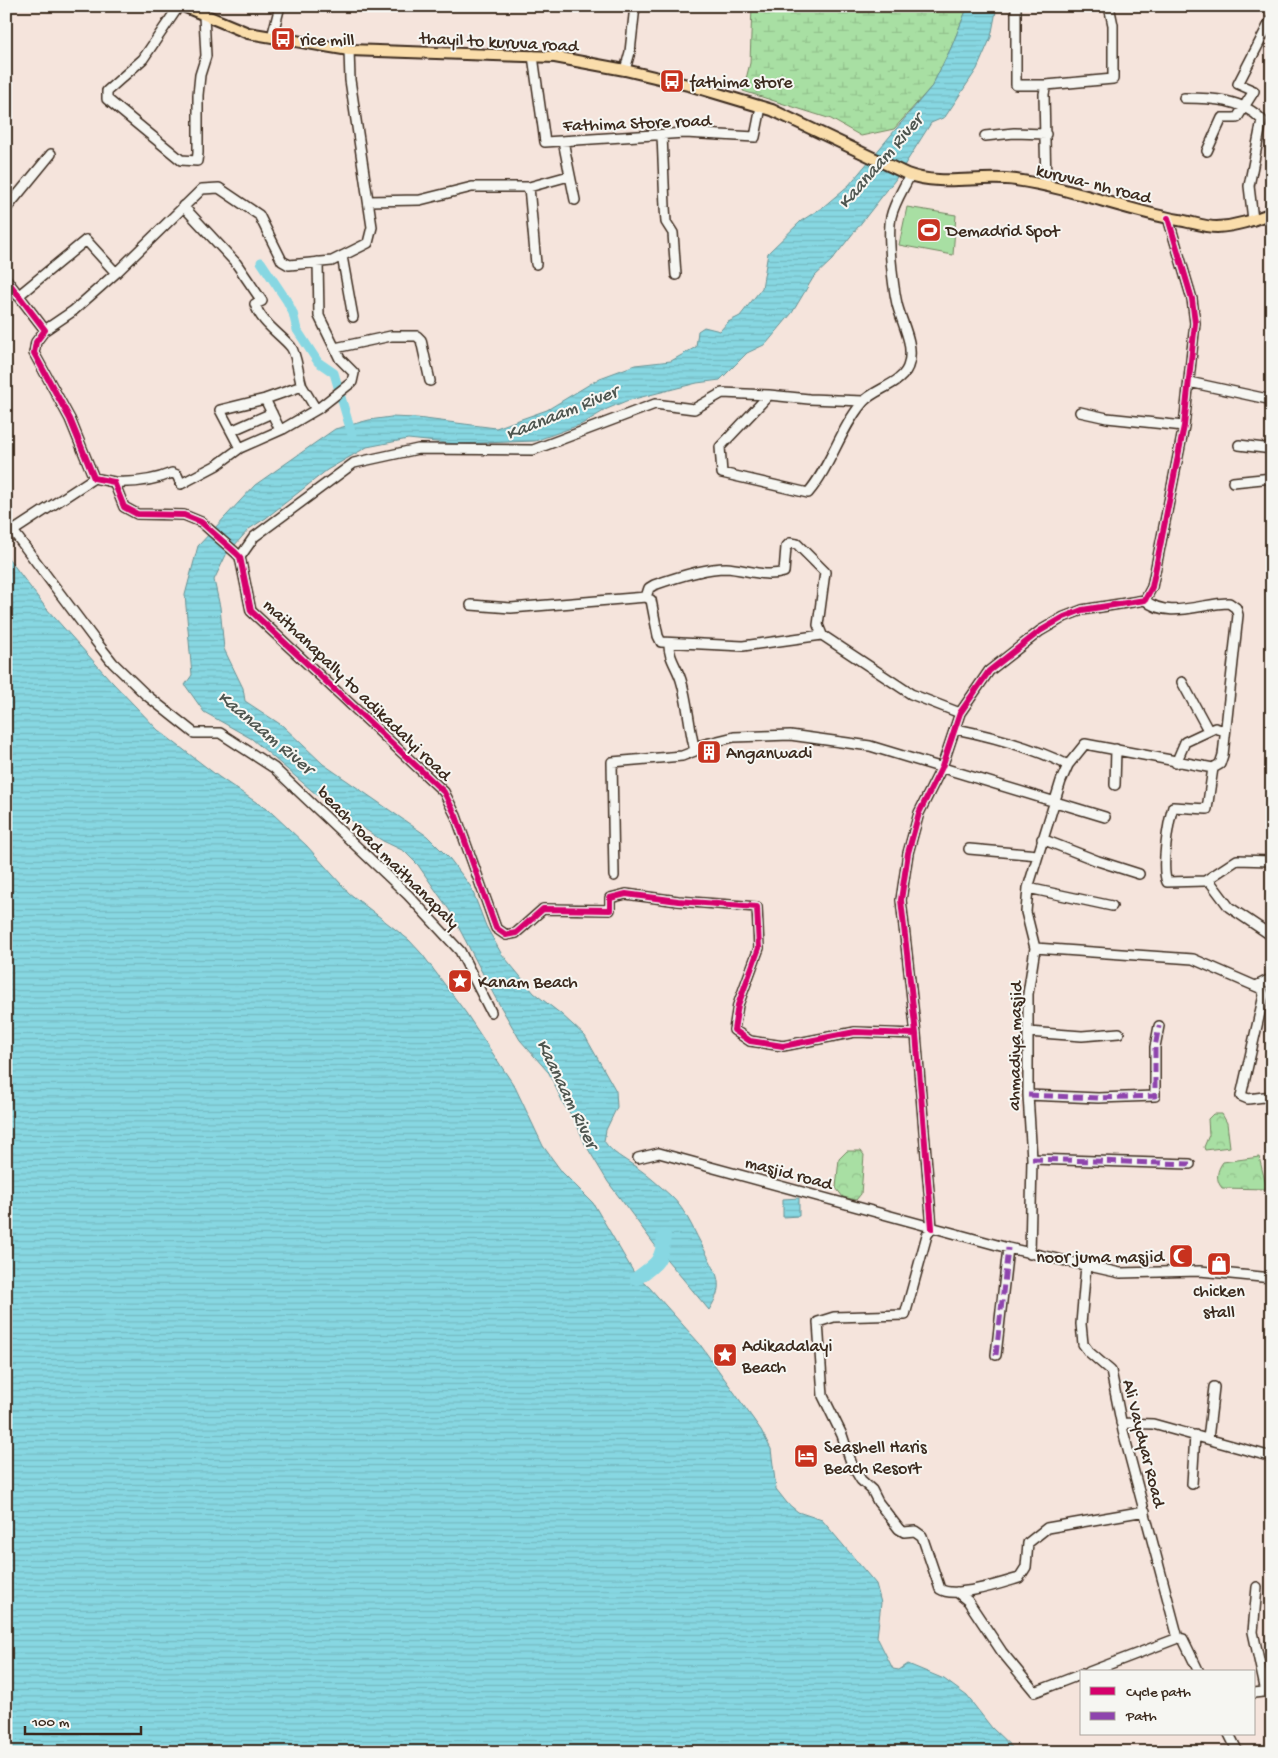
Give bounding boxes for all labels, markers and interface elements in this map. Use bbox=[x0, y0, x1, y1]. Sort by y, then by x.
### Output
bus stop icon: rice mill bbox=[270, 26, 296, 52]
street label: thayil to kuruva road bbox=[418, 29, 580, 58]
place label: rice mill bbox=[300, 31, 355, 52]
bus stop icon: fathima store bbox=[659, 68, 685, 94]
place label: fathima store bbox=[689, 73, 793, 94]
water label: Kaanaam River bbox=[834, 107, 932, 215]
street label: Fathima Store road bbox=[562, 111, 713, 138]
street label: kuruva- nh road bbox=[1034, 161, 1155, 210]
sports icon: Demadrid Spot bbox=[916, 217, 942, 243]
place label: Demadrid Spot bbox=[945, 222, 1061, 243]
water label: Kaanaam River bbox=[503, 380, 626, 447]
street label: maithanapally to adikadalyi road bbox=[258, 595, 456, 787]
water label: Kaanaam River bbox=[212, 687, 321, 783]
building icon: Anganwadi bbox=[696, 739, 722, 765]
place label: Anganwadi bbox=[726, 744, 812, 765]
street label: beach road maithanapaly bbox=[311, 783, 463, 935]
place icon: Kanam Beach bbox=[447, 968, 473, 994]
place label: Kanam Beach bbox=[478, 973, 578, 994]
street label: ahmadiya masjid bbox=[1005, 980, 1028, 1111]
water label: Kaanaam River bbox=[530, 1036, 604, 1157]
street label: masjid road bbox=[742, 1153, 836, 1197]
mosque icon: noor juma masjid bbox=[1168, 1243, 1194, 1269]
place label: noor juma masjid bbox=[1036, 1248, 1165, 1269]
shop icon: chicken stall bbox=[1206, 1251, 1232, 1277]
place label: chicken stall bbox=[1193, 1282, 1245, 1324]
place label: Adikadalayi Beach bbox=[741, 1337, 832, 1379]
place icon: Adikadalayi Beach bbox=[712, 1342, 738, 1368]
street label: Ali Vaydyar Road bbox=[1117, 1378, 1169, 1511]
place label: Seashell Haris Beach Resort bbox=[823, 1438, 928, 1480]
hotel icon: Seashell Haris Beach Resort bbox=[793, 1443, 819, 1469]
legend bbox=[1080, 1670, 1256, 1736]
text: Cycle path bbox=[1126, 1684, 1191, 1702]
scale bar bbox=[25, 1703, 141, 1735]
text: Path bbox=[1125, 1708, 1157, 1726]
text: 100 m bbox=[31, 1714, 70, 1732]

